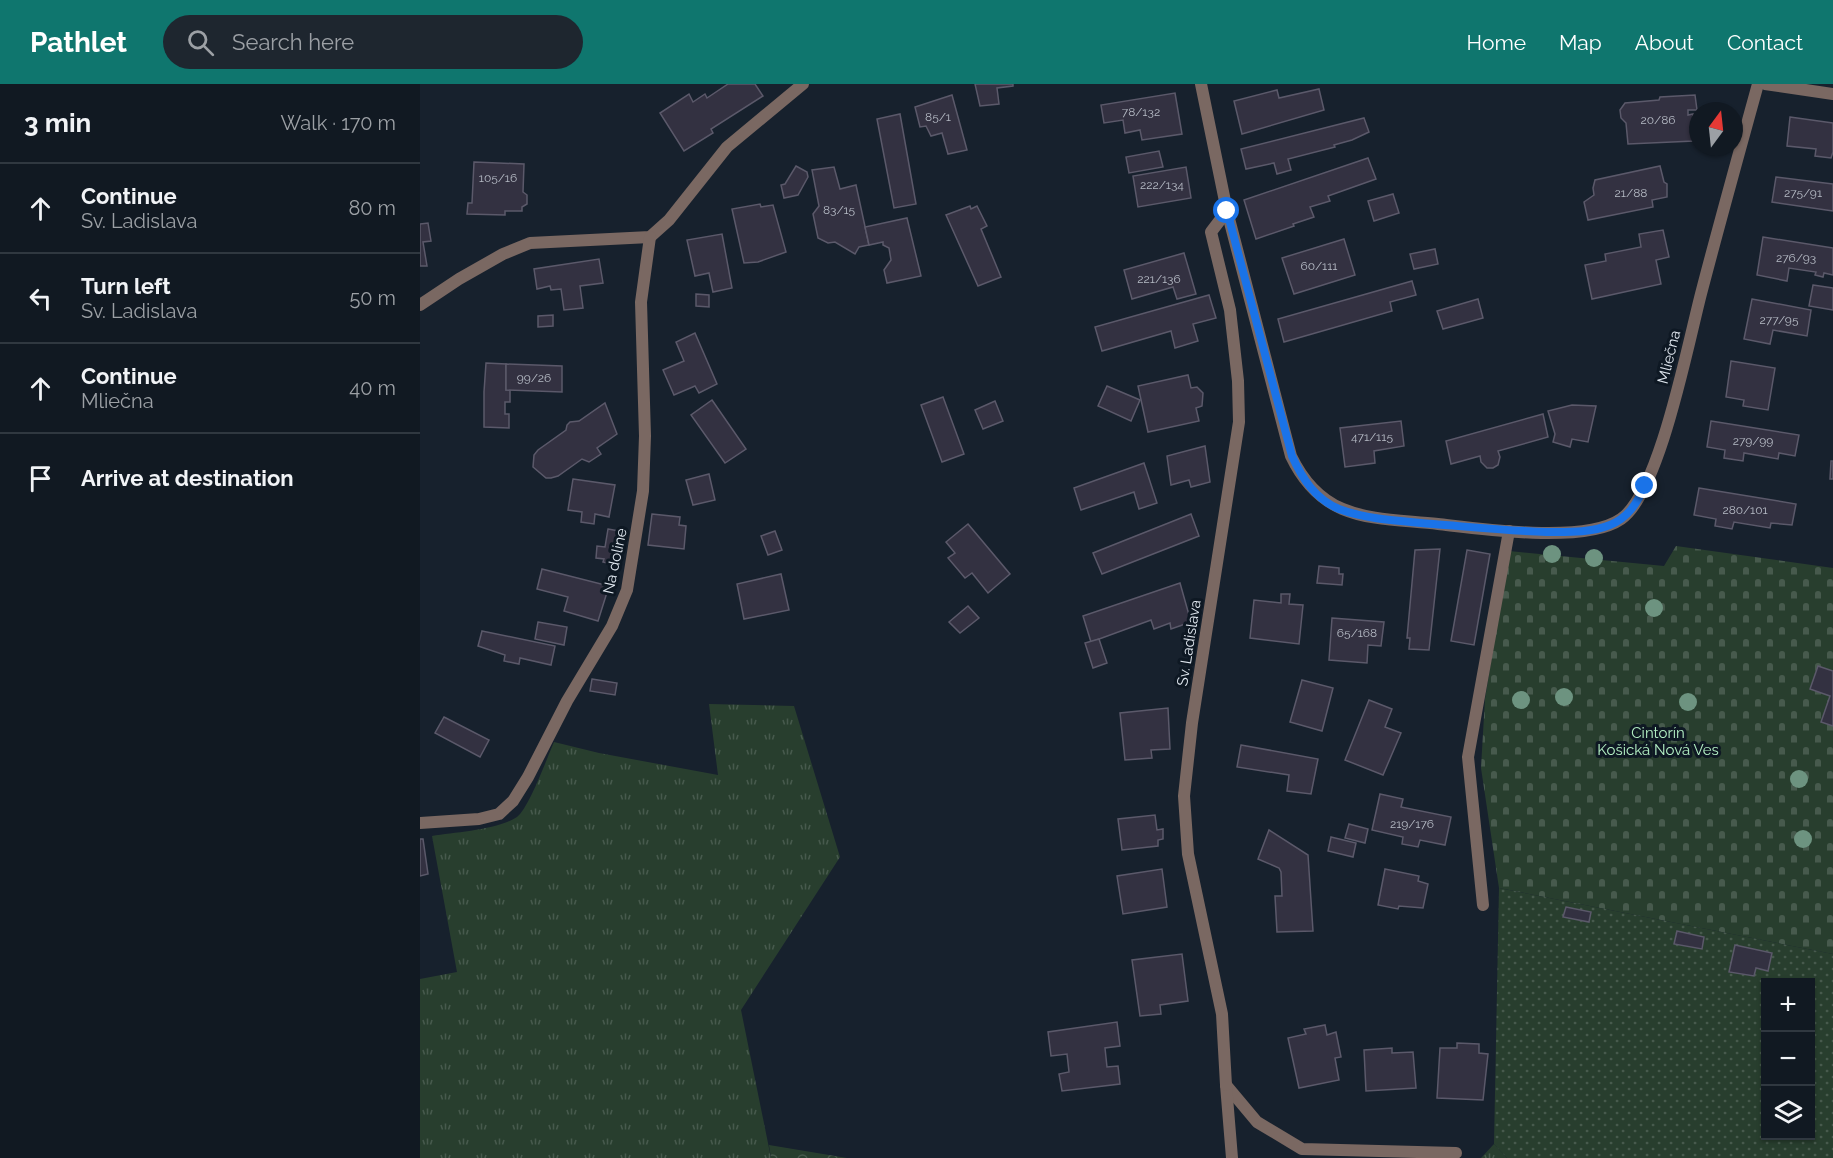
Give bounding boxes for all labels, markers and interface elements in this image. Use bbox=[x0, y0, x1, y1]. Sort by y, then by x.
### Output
search box bbox=[163, 15, 583, 69]
text: Pathlet bbox=[30, 26, 127, 59]
icon: search bbox=[184, 26, 217, 59]
text: Search here bbox=[232, 29, 354, 55]
text: Home bbox=[1467, 30, 1526, 55]
text: Map bbox=[1559, 30, 1602, 55]
text: About bbox=[1635, 30, 1694, 55]
text: Contact bbox=[1727, 30, 1803, 55]
north arrow bbox=[1689, 102, 1743, 156]
house number: 78/132 bbox=[1122, 105, 1160, 119]
text: 3 min bbox=[24, 108, 91, 138]
house number: 85/1 bbox=[925, 110, 951, 124]
text: Walk · 170 m bbox=[280, 111, 396, 135]
house number: 20/86 bbox=[1640, 113, 1676, 127]
house number: 105/16 bbox=[479, 171, 517, 185]
house number: 222/134 bbox=[1140, 178, 1184, 192]
text: Continue bbox=[81, 183, 177, 209]
house number: 21/88 bbox=[1615, 186, 1647, 200]
house number: 275/91 bbox=[1784, 186, 1822, 200]
icon: ahead bbox=[24, 192, 57, 225]
text: 80 m bbox=[348, 196, 396, 220]
route start bbox=[1213, 197, 1239, 223]
house number: 83/15 bbox=[823, 203, 856, 217]
text: Sv. Ladislava bbox=[81, 209, 197, 233]
house number: 276/93 bbox=[1776, 251, 1816, 265]
house number: 60/111 bbox=[1301, 259, 1337, 273]
house number: 221/136 bbox=[1137, 272, 1181, 286]
text: Turn left bbox=[81, 273, 171, 299]
icon: left bbox=[24, 282, 57, 315]
text: 50 m bbox=[349, 286, 396, 310]
text: Sv. Ladislava bbox=[81, 299, 197, 323]
house number: 277/95 bbox=[1760, 313, 1799, 327]
street label: Mliečna bbox=[1654, 328, 1684, 386]
text: Continue bbox=[81, 363, 177, 389]
house number: 99/26 bbox=[517, 371, 551, 385]
icon: ahead bbox=[24, 372, 57, 405]
text: 40 m bbox=[349, 376, 396, 400]
text: Mliečna bbox=[81, 389, 154, 413]
house number: 471/115 bbox=[1351, 430, 1393, 444]
house number: 279/99 bbox=[1733, 434, 1773, 448]
icon: arrive bbox=[24, 462, 57, 495]
text: Arrive at destination bbox=[81, 465, 294, 491]
route end bbox=[1631, 472, 1657, 498]
house number: 280/101 bbox=[1722, 503, 1768, 517]
street label: Na doline bbox=[599, 526, 631, 595]
street label: Sv. Ladislava bbox=[1173, 599, 1205, 687]
house number: 65/168 bbox=[1337, 626, 1377, 640]
park label: Cintorín Košická Nová Ves bbox=[1597, 724, 1719, 759]
house number: 219/176 bbox=[1390, 817, 1434, 831]
map controls bbox=[1761, 978, 1815, 1140]
button: + bbox=[1761, 978, 1815, 1032]
button: − bbox=[1761, 1032, 1815, 1086]
button: layers bbox=[1761, 1086, 1815, 1140]

